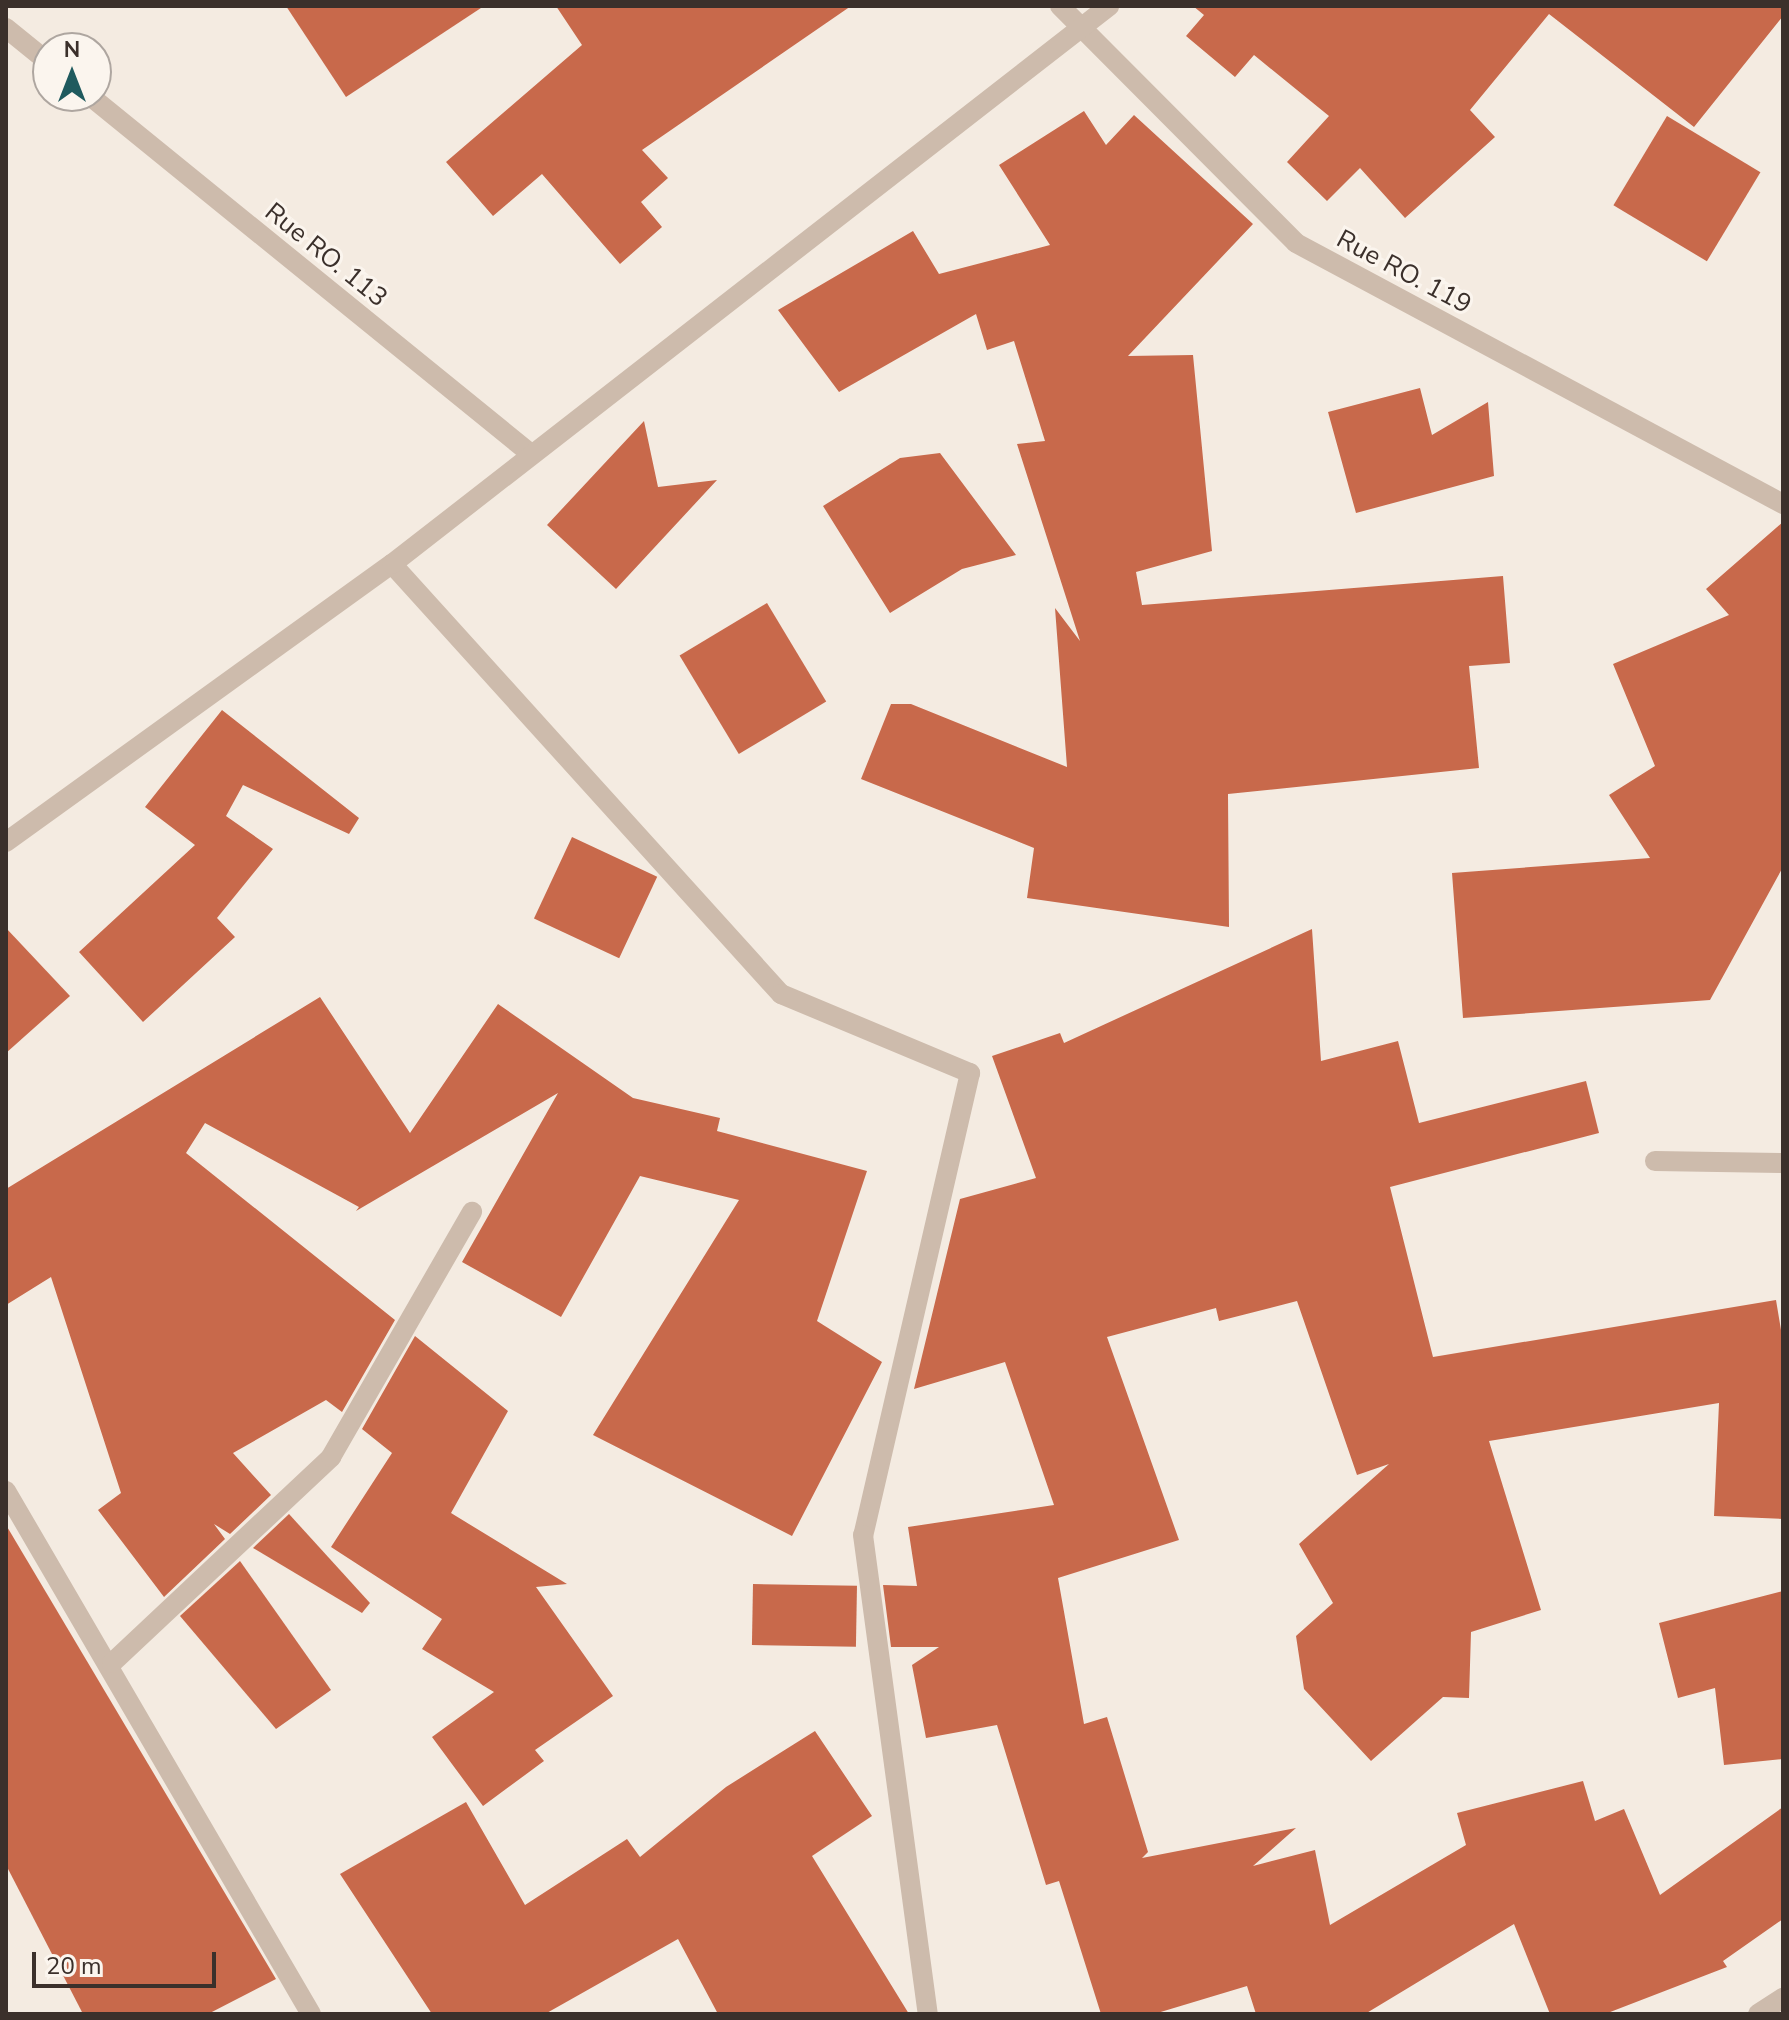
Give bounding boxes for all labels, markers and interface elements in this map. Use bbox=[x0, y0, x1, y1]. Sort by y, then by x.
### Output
north arrow bbox=[32, 32, 112, 112]
text: N bbox=[64, 35, 80, 65]
street label: Rue RO. 113 bbox=[259, 196, 393, 314]
street label: Rue RO. 119 bbox=[1331, 223, 1477, 321]
scale bar bbox=[36, 1936, 220, 1986]
text: 20 m bbox=[46, 1950, 102, 1982]

